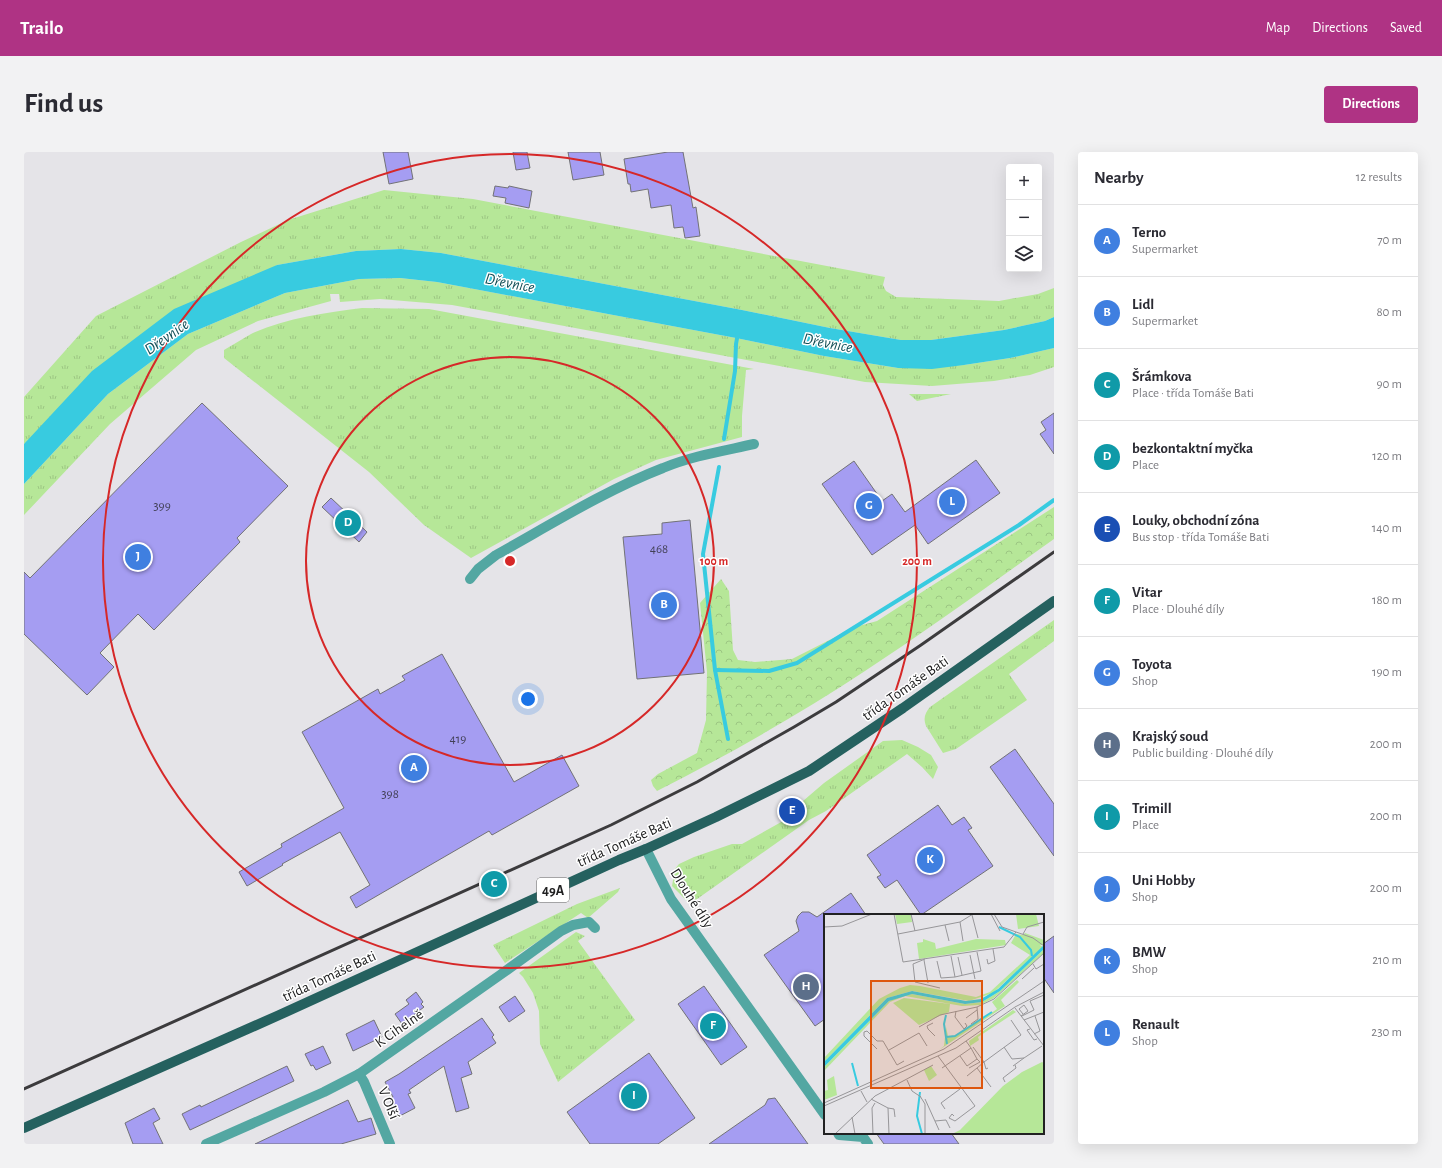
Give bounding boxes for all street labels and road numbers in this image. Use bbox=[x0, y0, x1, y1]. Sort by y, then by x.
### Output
street label: třída Tomáše Bati bbox=[860, 653, 951, 724]
street label: třída Tomáše Bati bbox=[575, 815, 674, 870]
street label: Dlouhé díly bbox=[667, 866, 716, 931]
road number: 49A bbox=[537, 878, 569, 902]
street label: třída Tomáše Bati bbox=[280, 948, 378, 1005]
street label: K Cihelně bbox=[372, 1006, 426, 1050]
street label: V Olší bbox=[375, 1085, 402, 1122]

